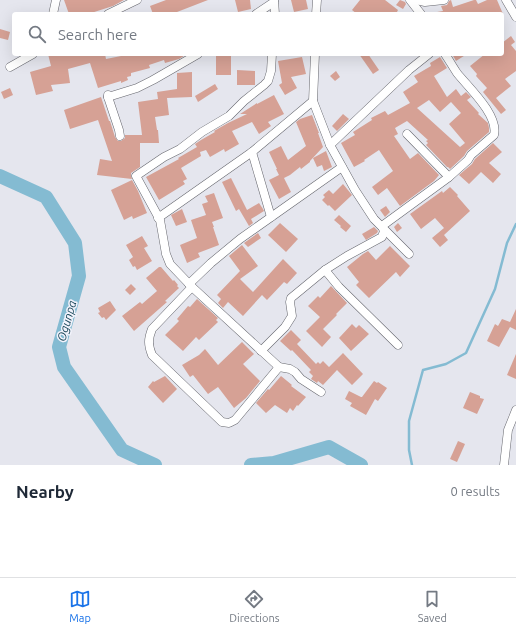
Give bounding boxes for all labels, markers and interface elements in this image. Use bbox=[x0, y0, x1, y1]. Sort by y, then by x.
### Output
search box bbox=[12, 12, 504, 56]
icon: search bbox=[26, 23, 48, 45]
text: Search here bbox=[58, 26, 137, 43]
water label: Ogunpa bbox=[55, 299, 79, 343]
text: Nearby bbox=[16, 482, 74, 501]
text: 0 results bbox=[450, 484, 500, 498]
tab: Map bbox=[69, 588, 91, 624]
tab: Directions bbox=[229, 588, 279, 624]
tab: Saved bbox=[418, 588, 447, 624]

